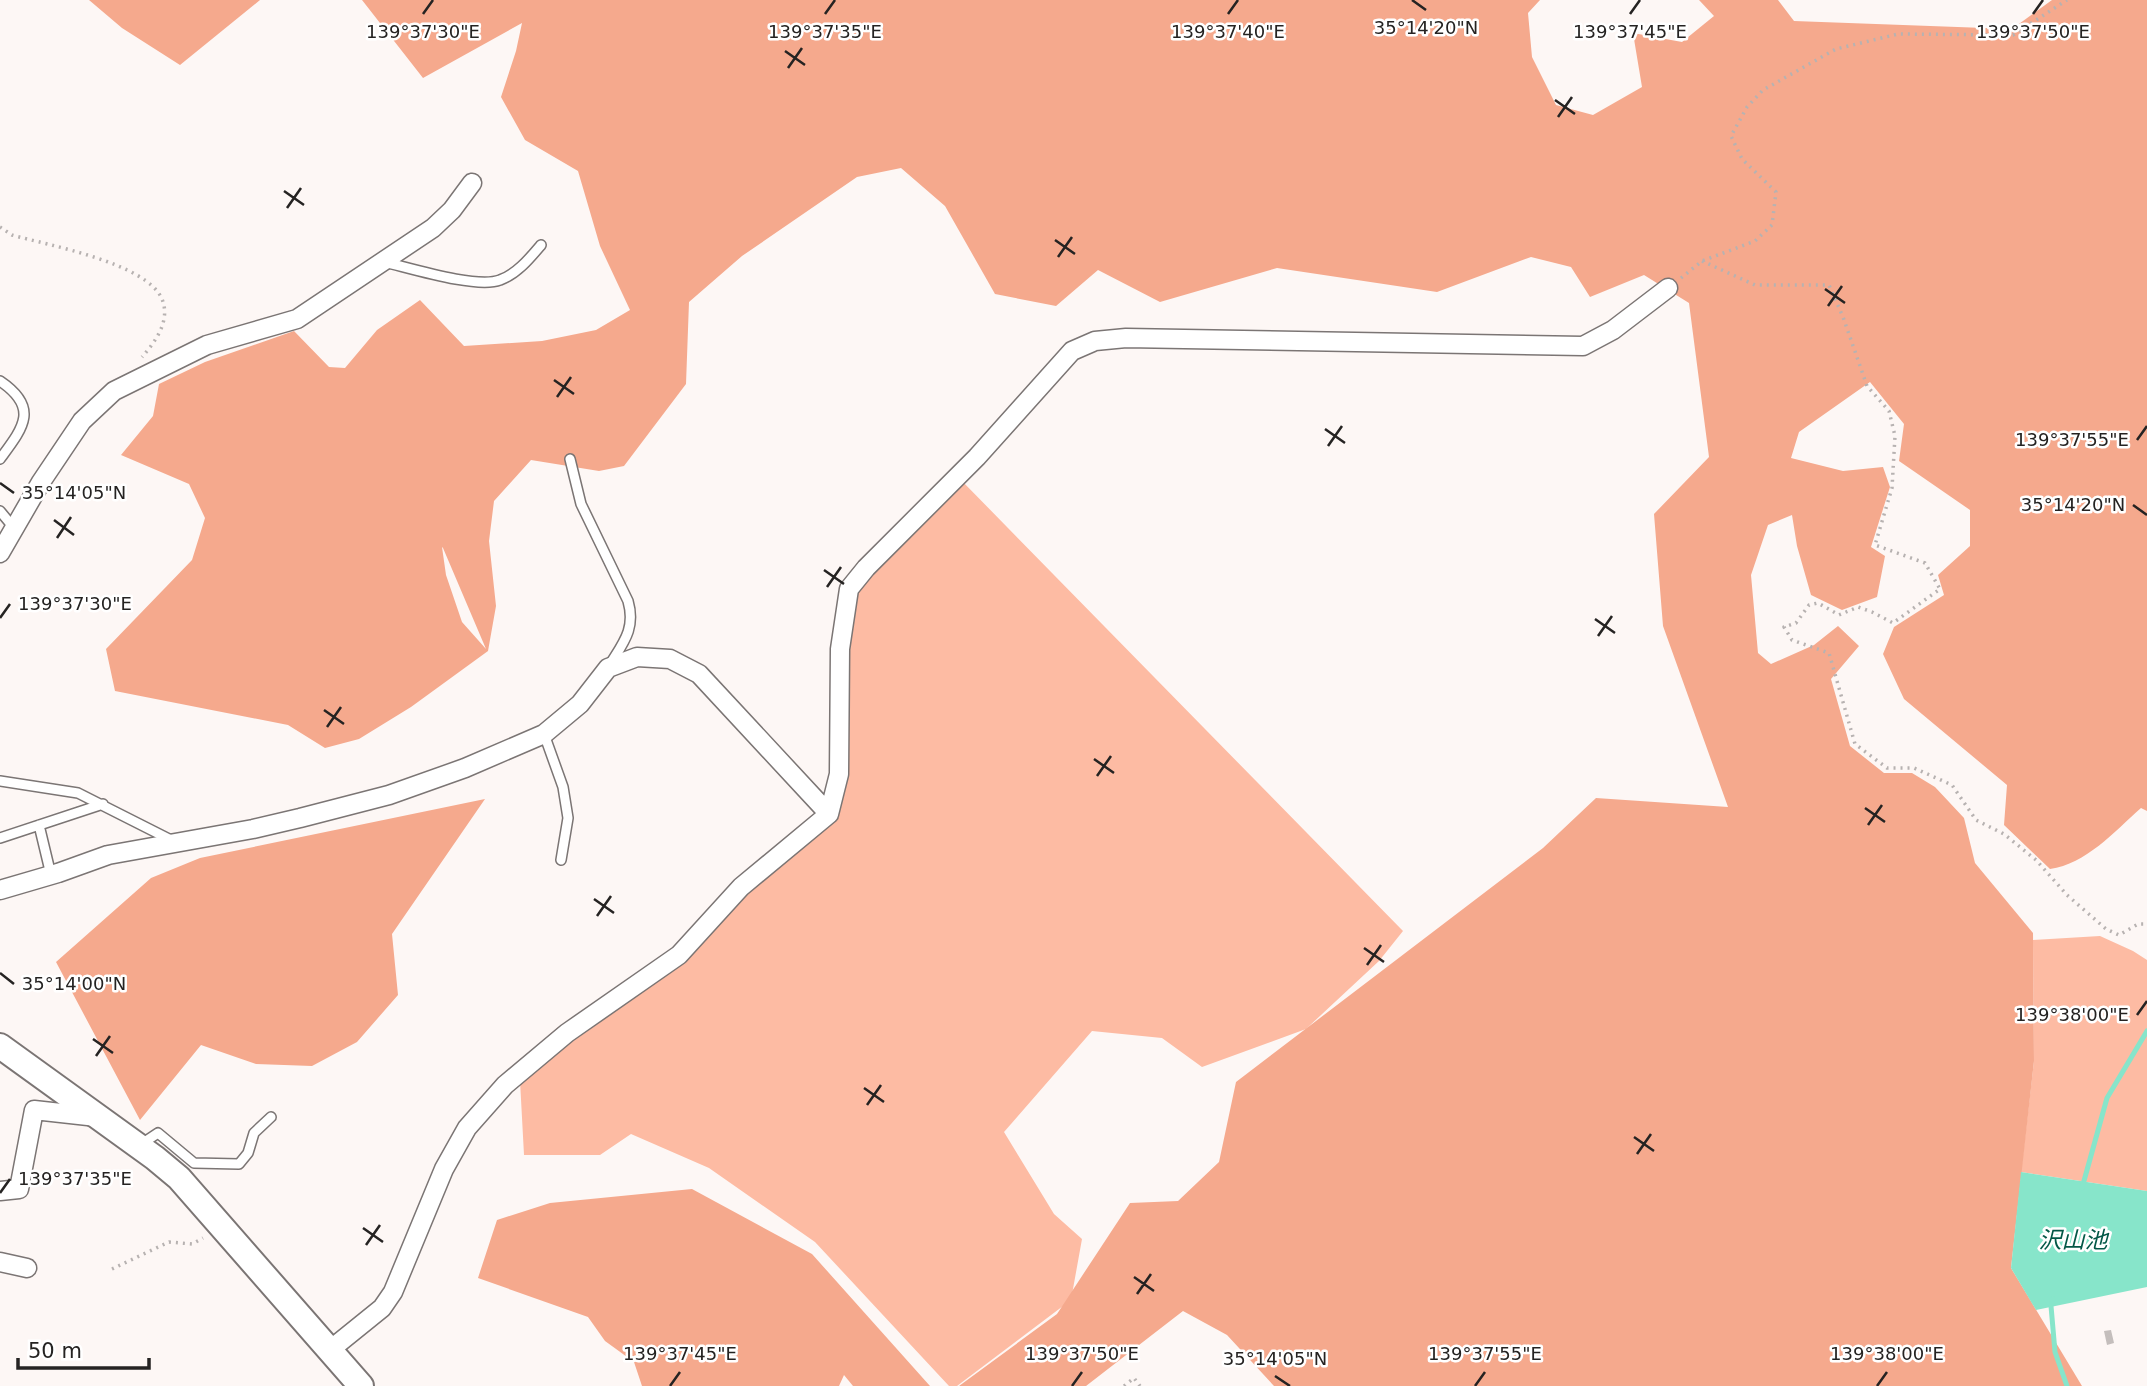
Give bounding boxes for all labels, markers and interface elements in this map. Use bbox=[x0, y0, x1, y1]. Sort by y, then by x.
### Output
text: 35°14'20"N bbox=[1374, 17, 1478, 38]
text: 139°37'30"E bbox=[366, 21, 480, 42]
text: 139°37'35"E bbox=[768, 21, 882, 42]
text: 139°37'40"E bbox=[1171, 21, 1285, 42]
text: 139°37'45"E bbox=[1573, 21, 1687, 42]
text: 139°37'50"E bbox=[1976, 21, 2090, 42]
text: 139°37'55"E bbox=[2015, 429, 2129, 450]
text: 35°14'05"N bbox=[22, 482, 126, 503]
text: 35°14'20"N bbox=[2021, 494, 2125, 515]
text: 139°37'30"E bbox=[18, 593, 132, 614]
text: 35°14'00"N bbox=[22, 973, 126, 994]
text: 139°38'00"E bbox=[2015, 1004, 2129, 1025]
text: 139°37'35"E bbox=[18, 1168, 132, 1189]
water label: 沢山池 bbox=[2039, 1227, 2110, 1253]
scale bar bbox=[18, 1326, 149, 1370]
text: 50 m bbox=[28, 1339, 82, 1363]
text: 139°37'45"E bbox=[623, 1343, 737, 1364]
text: 139°37'50"E bbox=[1025, 1343, 1139, 1364]
text: 139°37'55"E bbox=[1428, 1343, 1542, 1364]
text: 139°38'00"E bbox=[1830, 1343, 1944, 1364]
text: 35°14'05"N bbox=[1223, 1348, 1327, 1369]

